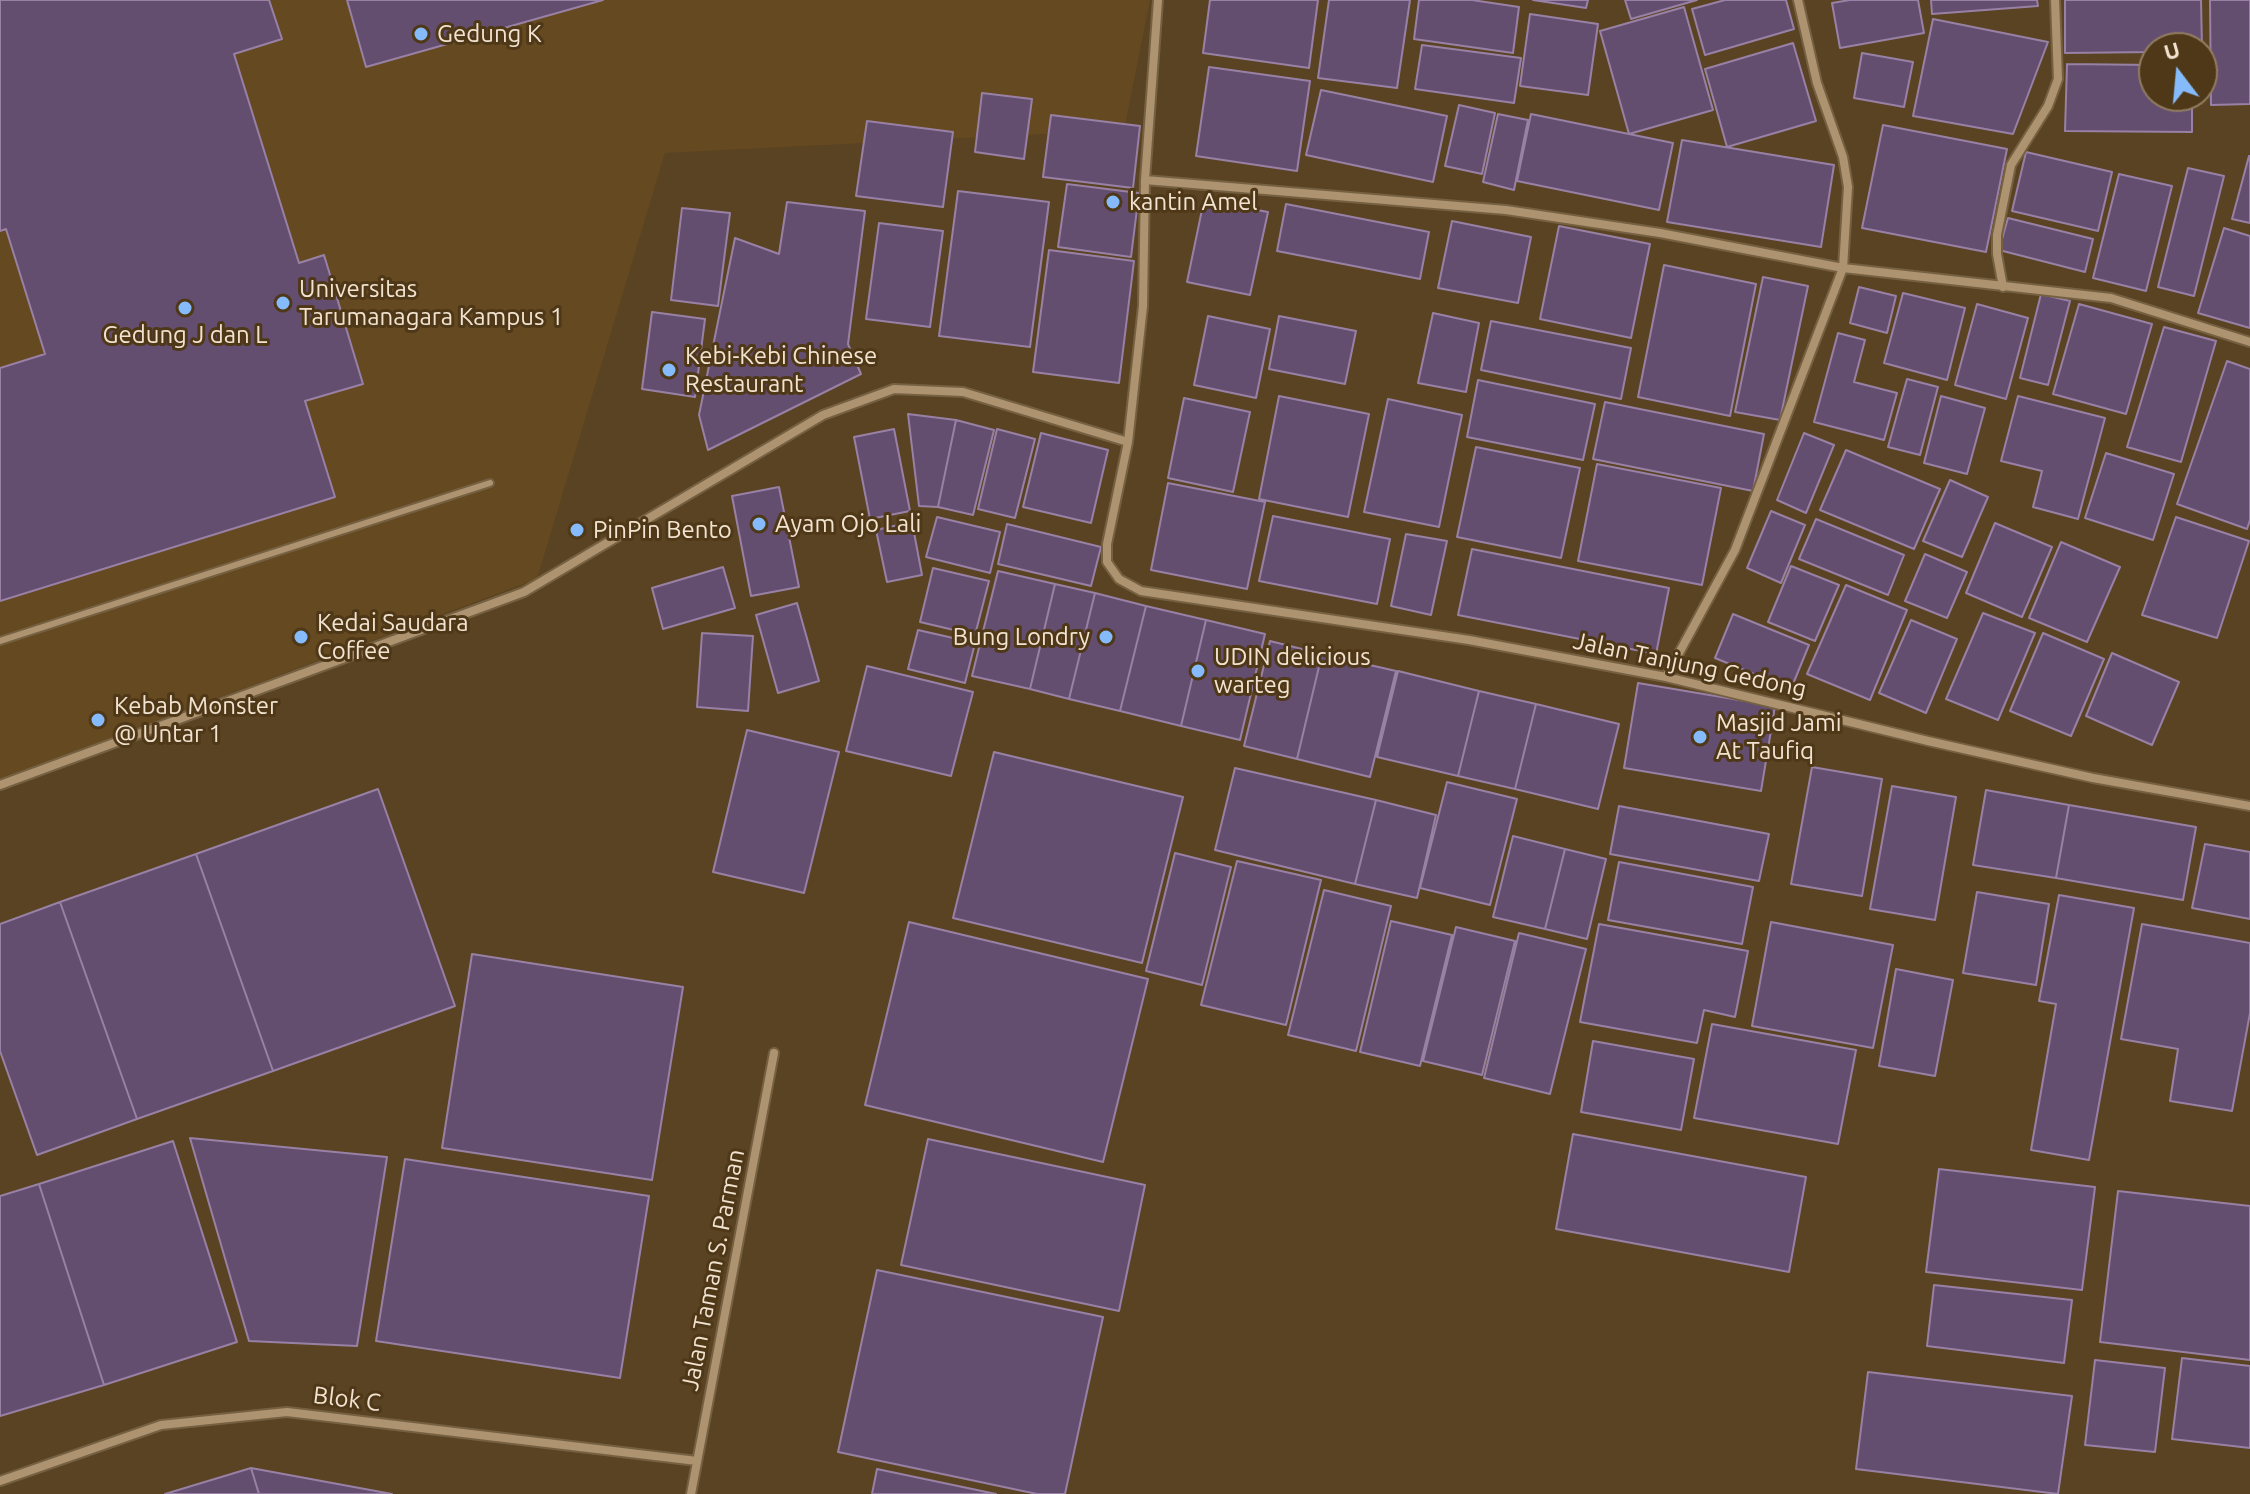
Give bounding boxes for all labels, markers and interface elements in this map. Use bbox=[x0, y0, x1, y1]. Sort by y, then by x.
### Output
place label: Gedung K bbox=[437, 20, 542, 48]
marker: Gedung K bbox=[412, 25, 430, 43]
north arrow bbox=[2138, 32, 2218, 112]
text: U bbox=[2161, 36, 2183, 65]
place label: kantin Amel bbox=[1129, 188, 1257, 216]
marker: kantin Amel bbox=[1104, 193, 1122, 211]
place label: Universitas Tarumanagara Kampus 1 bbox=[299, 275, 564, 331]
marker: Universitas Tarumanagara Kampus 1 bbox=[274, 294, 292, 312]
marker: Gedung J dan L bbox=[176, 299, 194, 317]
place label: Gedung J dan L bbox=[103, 321, 267, 349]
place label: Kebi-Kebi Chinese Restaurant bbox=[685, 342, 877, 398]
marker: Kebi-Kebi Chinese Restaurant bbox=[660, 361, 678, 379]
place label: Ayam Ojo Lali bbox=[775, 510, 921, 538]
marker: Ayam Ojo Lali bbox=[750, 515, 768, 533]
place label: PinPin Bento bbox=[593, 516, 732, 544]
marker: PinPin Bento bbox=[568, 521, 586, 539]
place label: Kedai Saudara Coffee bbox=[317, 609, 469, 665]
place label: Bung Londry bbox=[953, 623, 1090, 651]
street label: Jalan Tanjung Gedong bbox=[1571, 626, 1809, 704]
marker: Kedai Saudara Coffee bbox=[292, 628, 310, 646]
marker: Bung Londry bbox=[1097, 628, 1115, 646]
place label: UDIN delicious warteg bbox=[1214, 643, 1371, 699]
marker: UDIN delicious warteg bbox=[1189, 662, 1207, 680]
place label: Kebab Monster @ Untar 1 bbox=[114, 692, 278, 748]
place label: Masjid Jami At Taufiq bbox=[1716, 709, 1841, 765]
marker: Kebab Monster @ Untar 1 bbox=[89, 711, 107, 729]
marker: Masjid Jami At Taufiq bbox=[1691, 728, 1709, 746]
street label: Jalan Taman S. Parman bbox=[675, 1147, 751, 1393]
street label: Blok C bbox=[312, 1381, 382, 1417]

